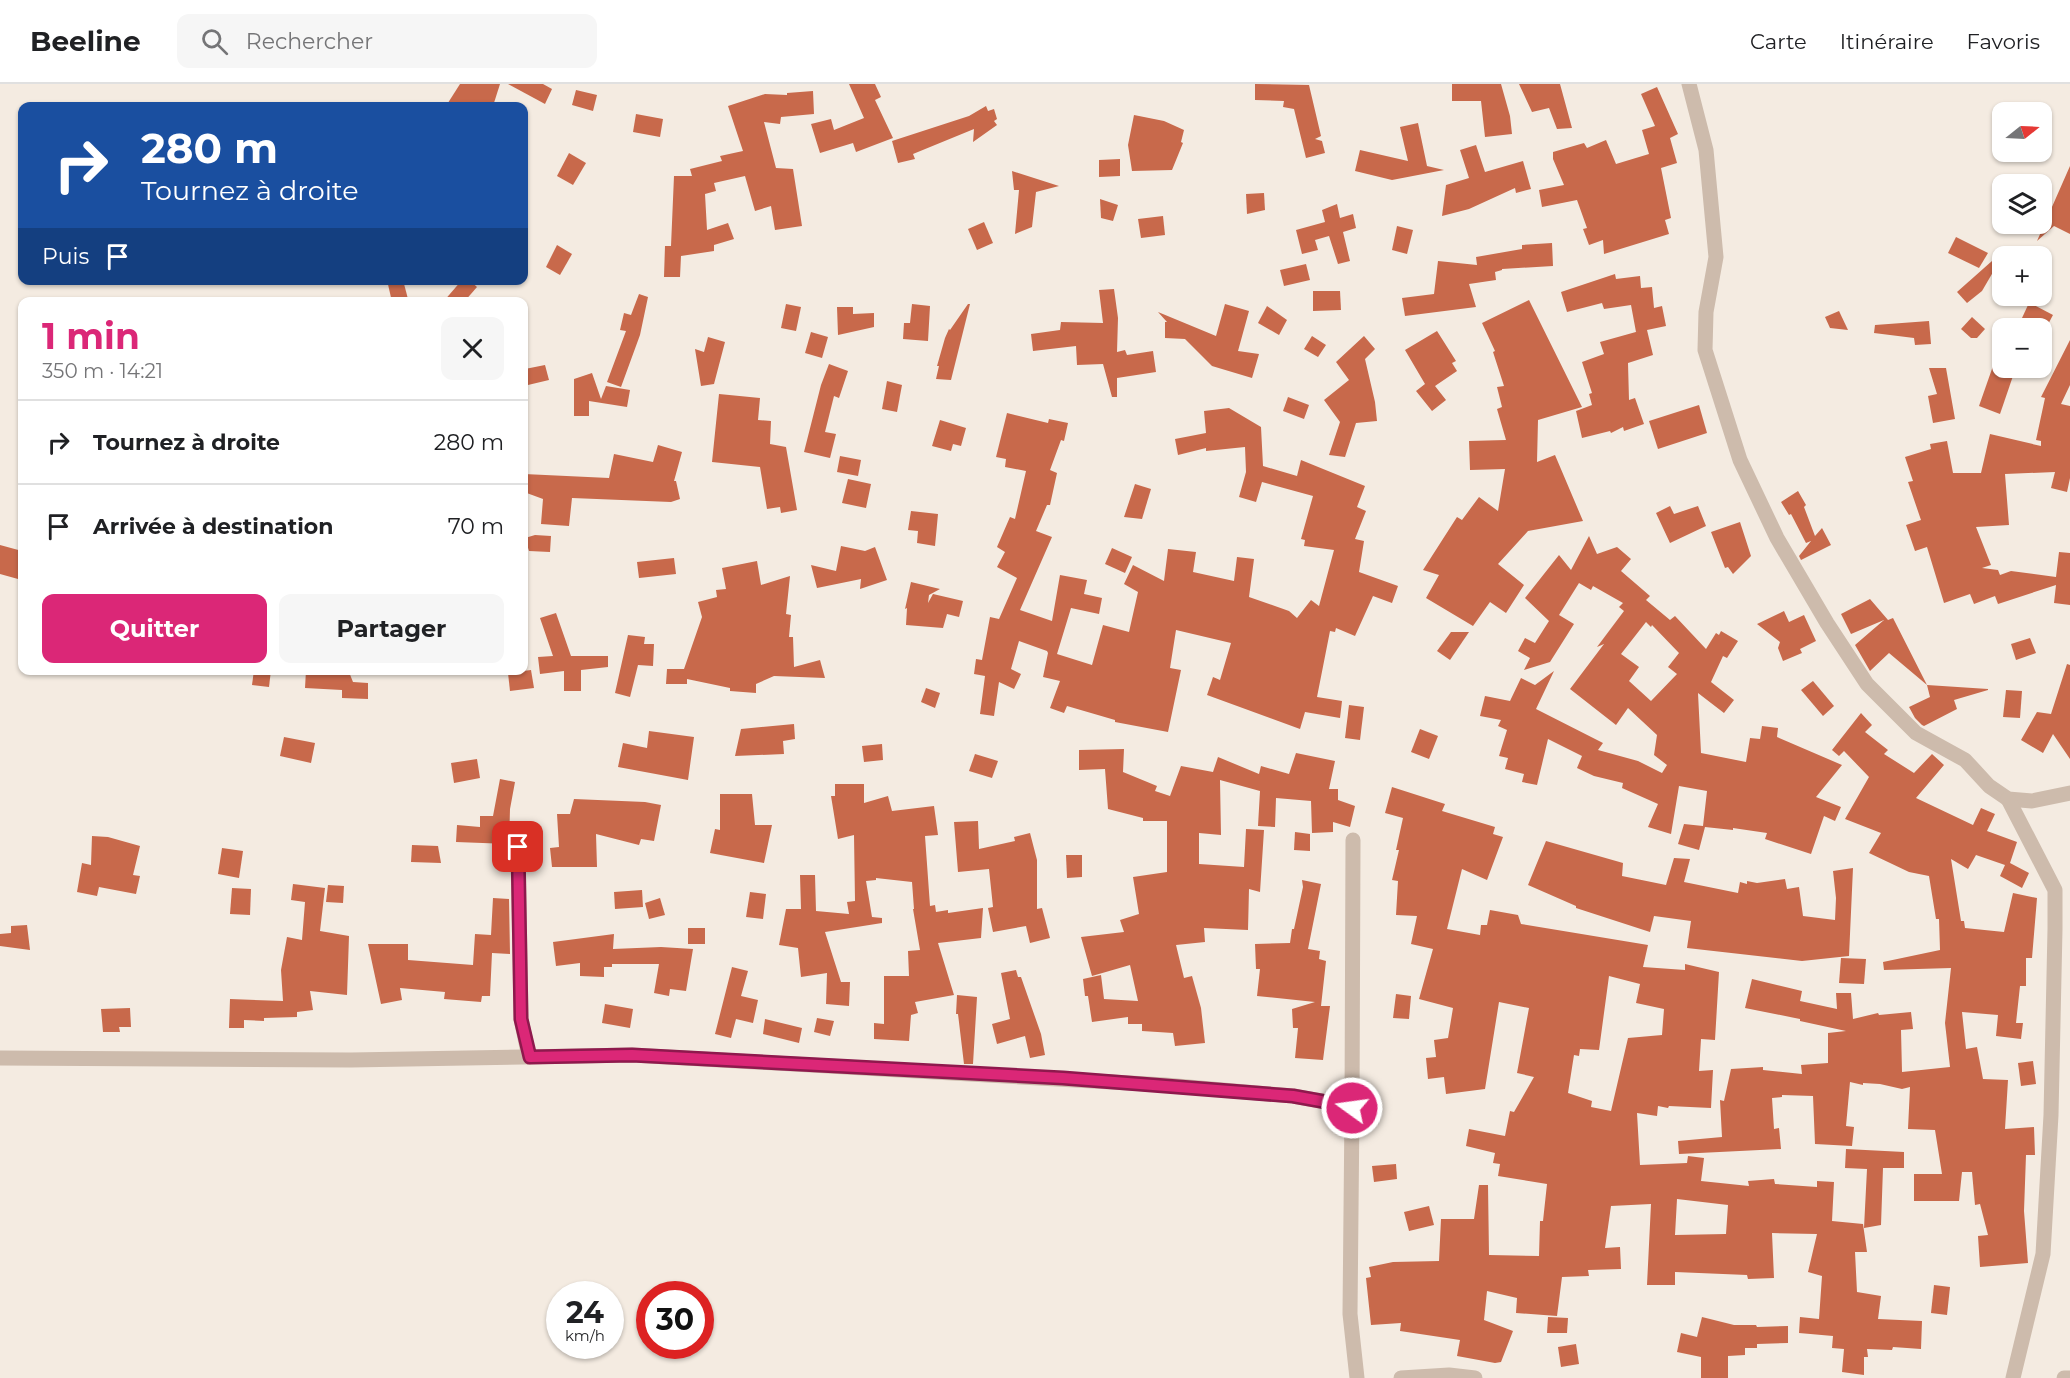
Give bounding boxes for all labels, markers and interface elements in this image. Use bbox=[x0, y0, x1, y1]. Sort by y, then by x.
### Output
search box bbox=[177, 14, 597, 68]
text: Beeline bbox=[30, 24, 141, 58]
icon: search bbox=[198, 25, 231, 58]
text: Rechercher bbox=[246, 28, 373, 55]
text: Carte bbox=[1750, 29, 1807, 54]
text: Itinéraire bbox=[1840, 29, 1934, 54]
text: Favoris bbox=[1967, 29, 2040, 54]
north arrow bbox=[1992, 102, 2052, 162]
map controls bbox=[1992, 102, 2052, 378]
text: 280 m bbox=[141, 122, 278, 174]
icon: right bbox=[42, 126, 120, 204]
text: Tournez à droite bbox=[141, 174, 359, 207]
button: layers bbox=[1992, 174, 2052, 234]
icon: arrive bbox=[101, 240, 134, 273]
text: Puis bbox=[42, 243, 89, 270]
button: + bbox=[1992, 246, 2052, 306]
text: 1 min bbox=[42, 314, 140, 358]
button: close bbox=[441, 317, 504, 380]
button: − bbox=[1992, 318, 2052, 378]
text: 350 m · 14:21 bbox=[42, 359, 163, 383]
icon: right bbox=[42, 426, 75, 459]
text: Tournez à droite bbox=[93, 429, 280, 456]
text: 280 m bbox=[434, 429, 504, 456]
icon: arrive bbox=[42, 510, 75, 543]
text: Arrivée à destination bbox=[93, 513, 333, 540]
text: 70 m bbox=[448, 513, 504, 540]
button: Quitter bbox=[42, 594, 267, 663]
button: Partager bbox=[279, 594, 504, 663]
pin bbox=[492, 821, 543, 872]
icon: arrive bbox=[501, 830, 534, 863]
position arrow bbox=[1320, 1076, 1384, 1140]
speed limit sign: 30 bbox=[636, 1281, 714, 1359]
text: 24 bbox=[566, 1294, 604, 1331]
text: km/h bbox=[565, 1326, 605, 1345]

